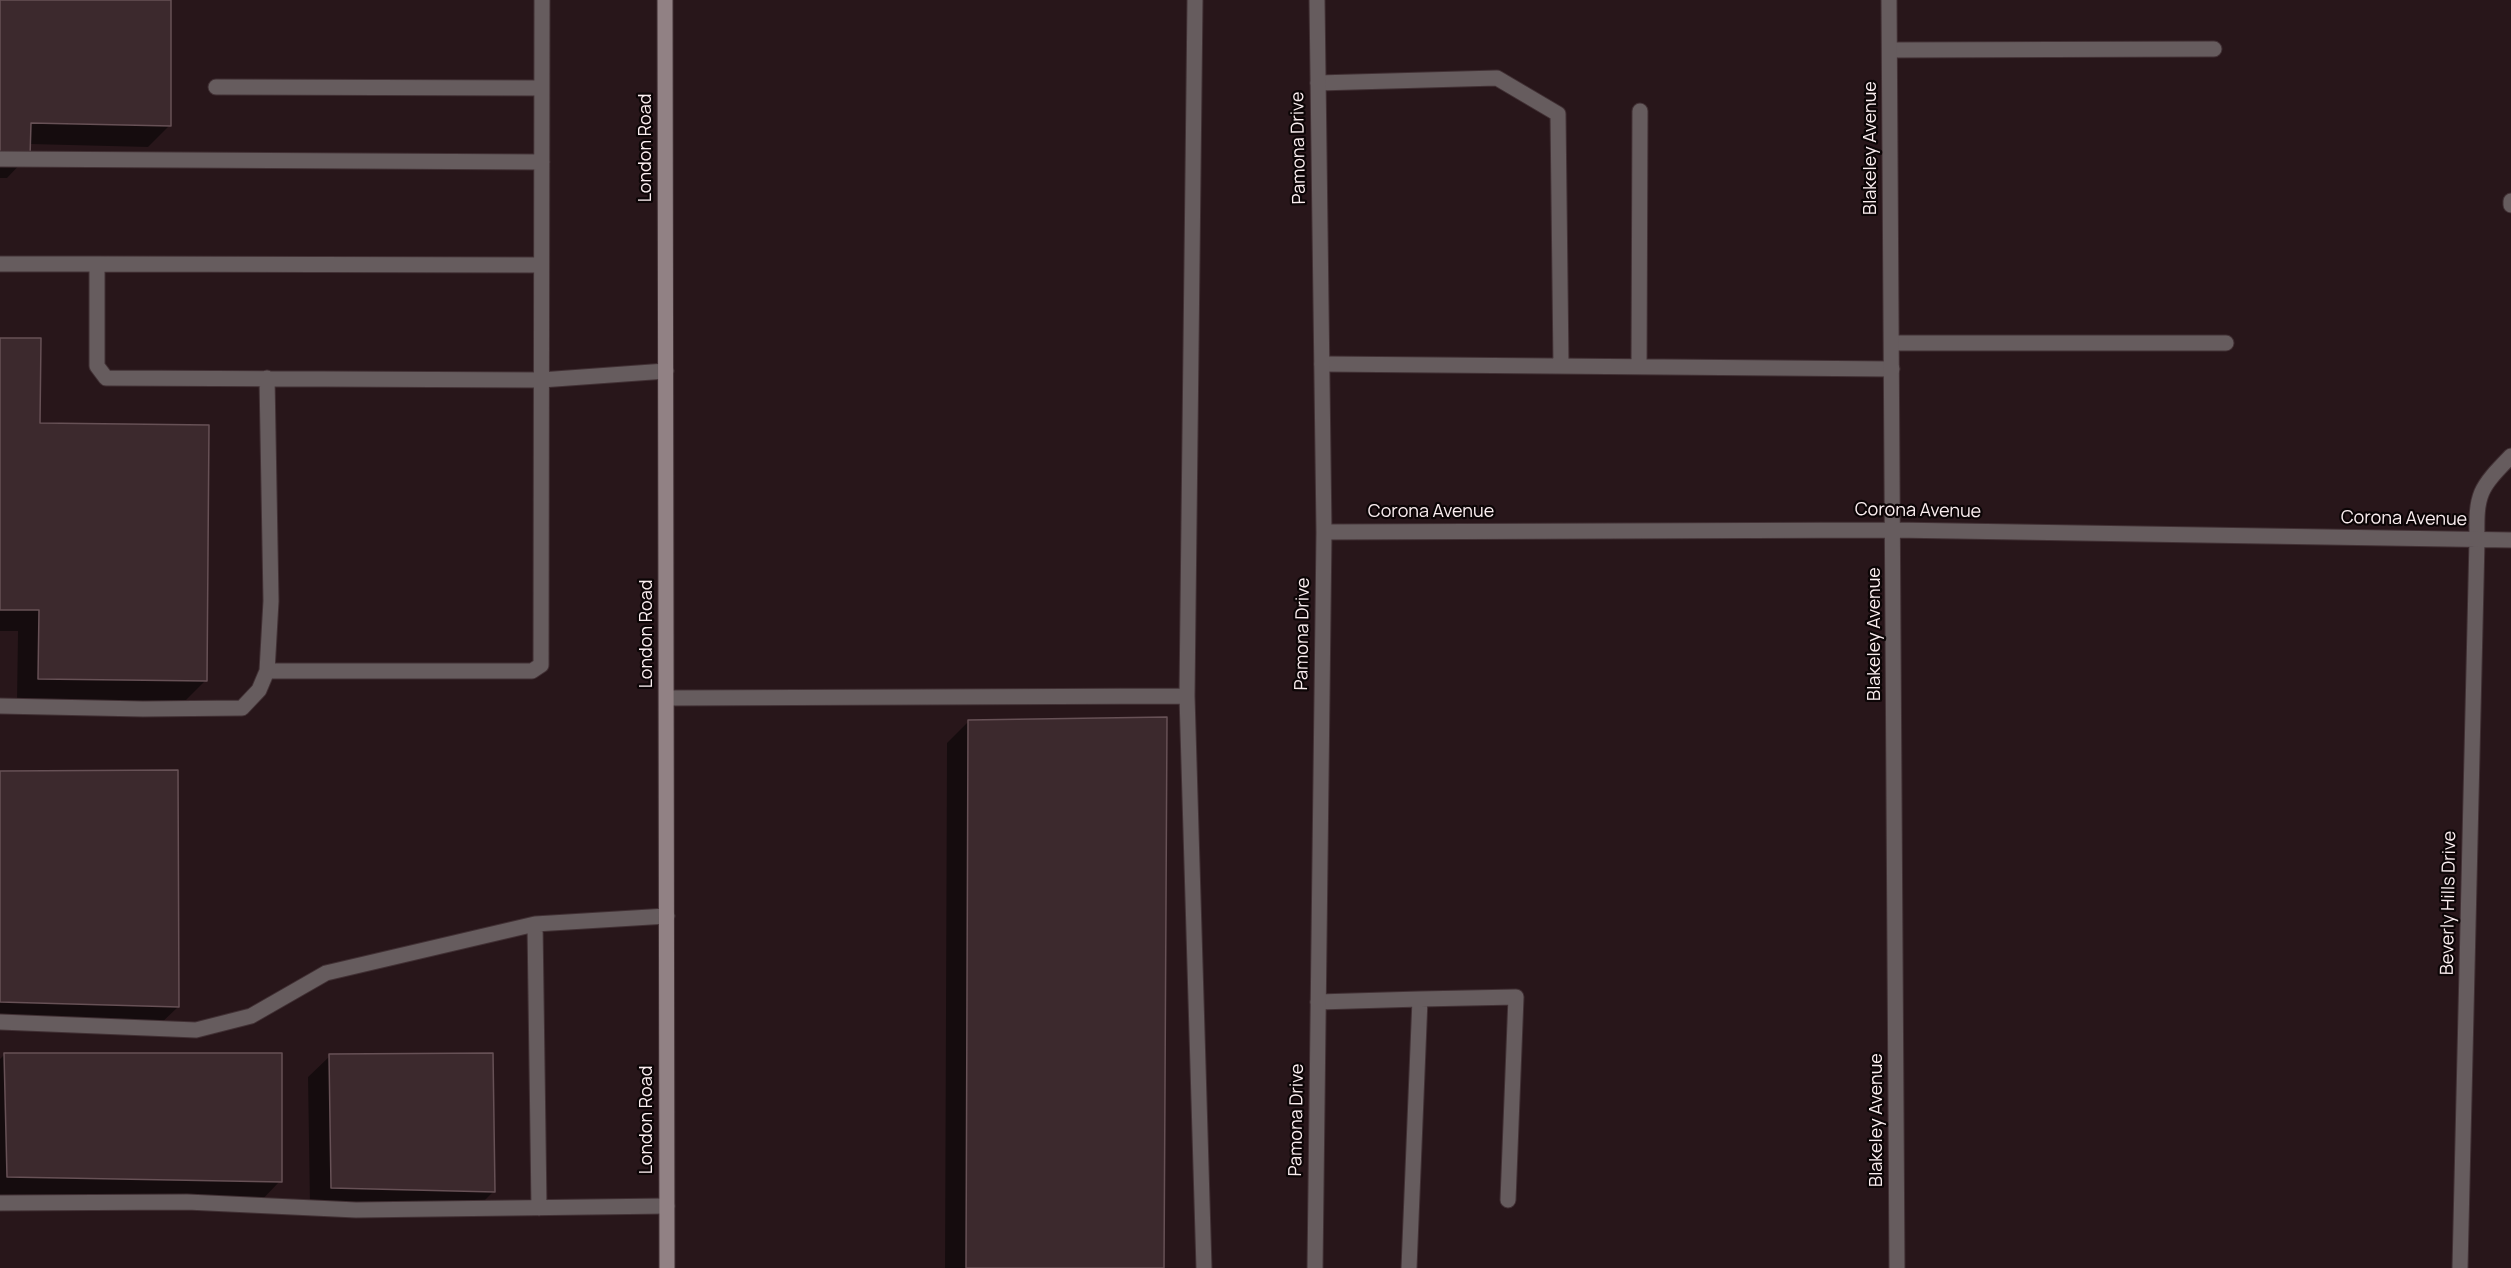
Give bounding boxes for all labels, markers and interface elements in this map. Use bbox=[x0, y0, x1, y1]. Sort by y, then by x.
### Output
street label: Blakeley Avenue bbox=[1860, 81, 1882, 215]
street label: Pamona Drive bbox=[1287, 91, 1311, 205]
street label: London Road bbox=[635, 94, 657, 202]
street label: Corona Avenue bbox=[1855, 499, 1981, 523]
street label: Corona Avenue bbox=[1368, 501, 1494, 523]
street label: Corona Avenue bbox=[2341, 507, 2467, 531]
street label: Blakeley Avenue bbox=[1864, 567, 1886, 701]
street label: Pamona Drive bbox=[1291, 577, 1315, 691]
street label: London Road bbox=[636, 580, 658, 688]
street label: Beverly Hills Drive bbox=[2437, 831, 2461, 975]
street label: Blakeley Avenue bbox=[1866, 1053, 1888, 1187]
street label: Pamona Drive bbox=[1285, 1063, 1309, 1177]
street label: London Road bbox=[636, 1066, 658, 1174]

